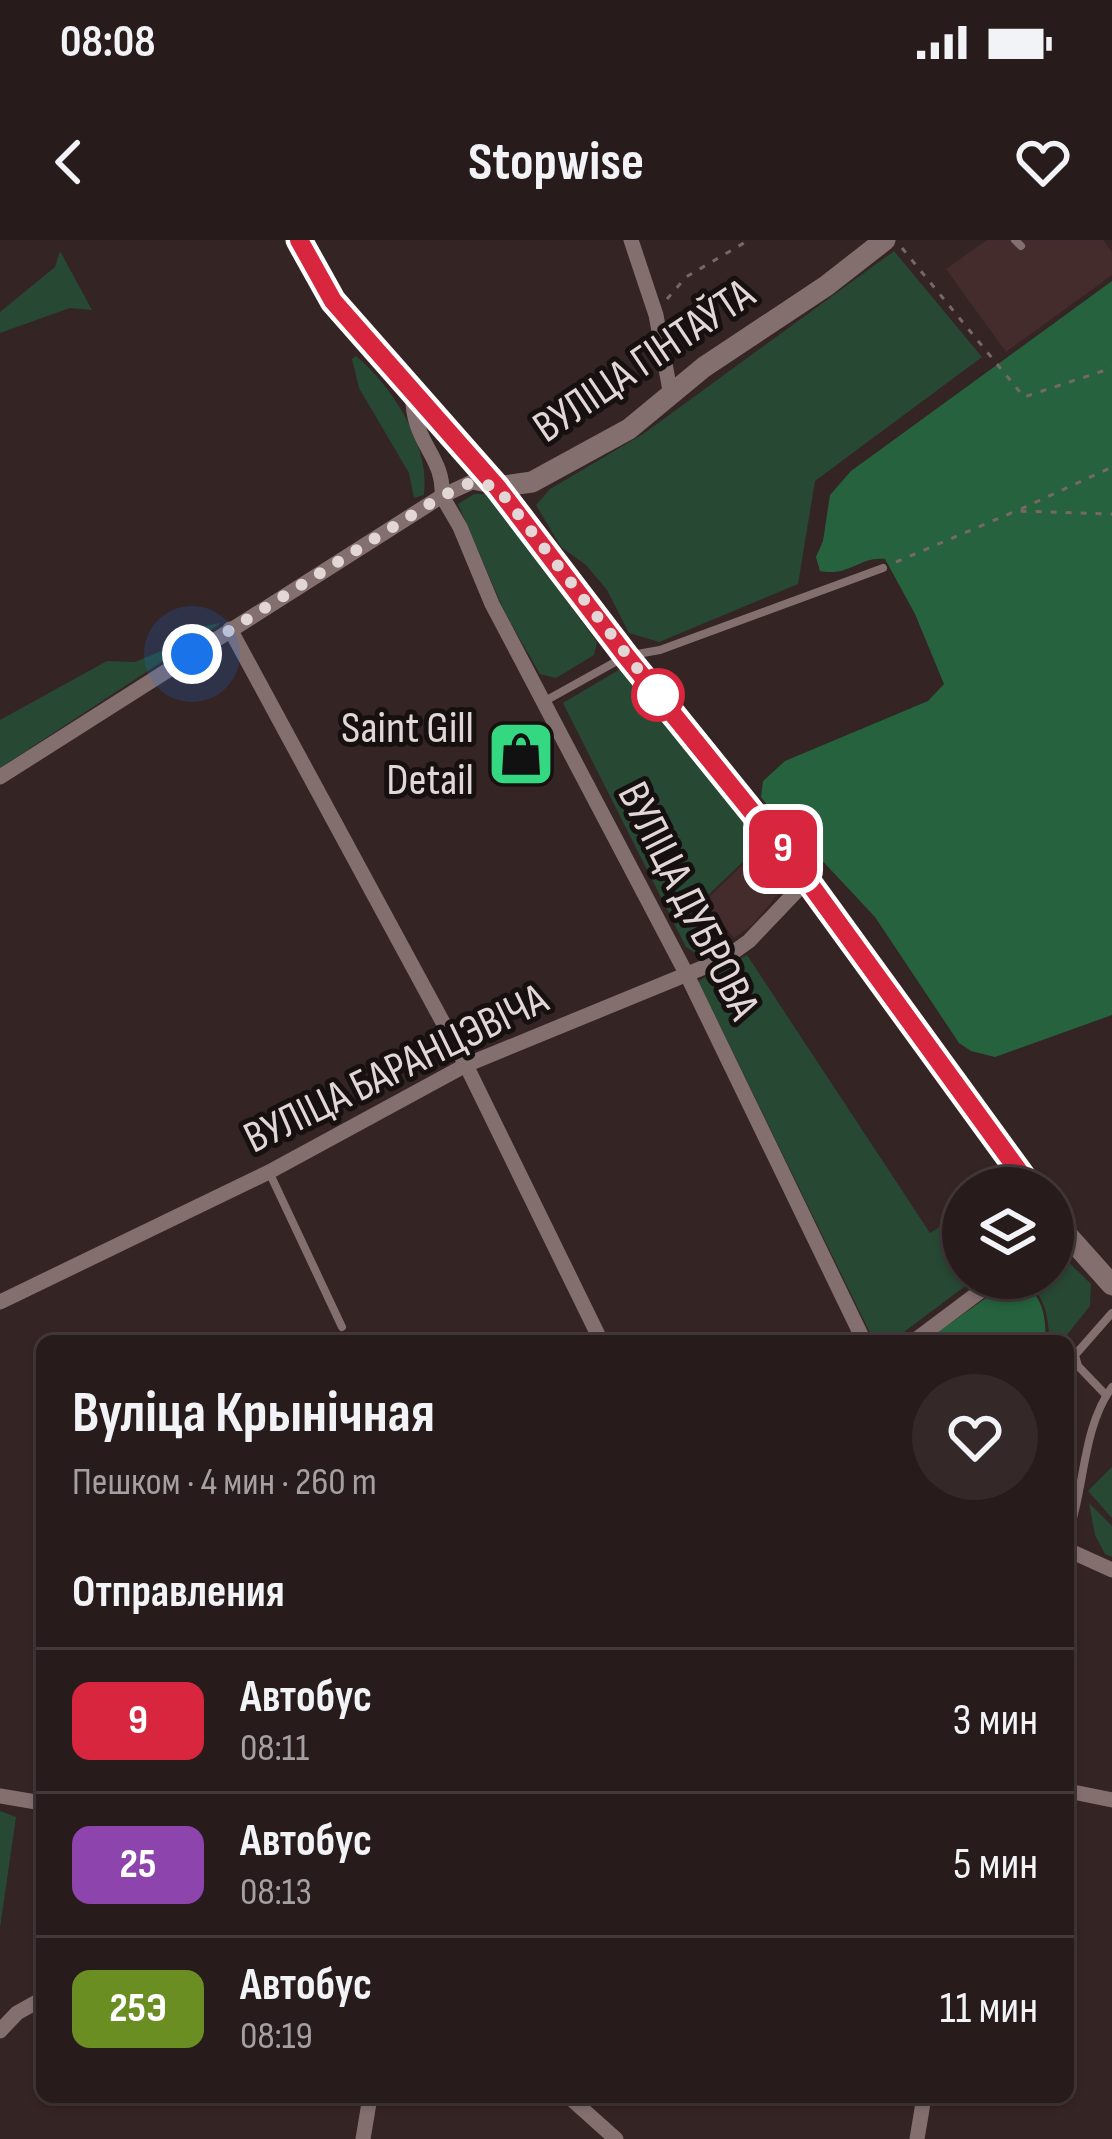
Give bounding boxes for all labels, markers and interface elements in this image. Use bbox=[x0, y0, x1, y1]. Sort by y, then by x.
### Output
text: 08:08 bbox=[60, 15, 155, 70]
icon: back bbox=[36, 129, 102, 195]
icon: heart bbox=[1010, 129, 1076, 195]
text: Stopwise bbox=[468, 130, 644, 195]
street label: ВУЛІЦА ГІНТАЎТА bbox=[523, 267, 766, 455]
your location bbox=[162, 624, 222, 684]
unlabelled marker bbox=[633, 670, 683, 720]
place label: Saint Gill Detail bbox=[341, 701, 474, 808]
shop icon: Saint Gill Detail bbox=[486, 719, 556, 789]
street label: ВУЛІЦА ДУБРОВА bbox=[605, 773, 772, 1029]
line badge: 9 bbox=[744, 810, 822, 888]
text: 9 bbox=[773, 823, 793, 874]
street label: ВУЛІЦА БАРАНЦЭВІЧА bbox=[235, 971, 557, 1166]
map controls bbox=[942, 1167, 1074, 1299]
button: layers bbox=[942, 1167, 1074, 1299]
button: heart bbox=[912, 1374, 1038, 1500]
text: Вуліца Крынічная bbox=[72, 1380, 435, 1448]
text: Пешком · 4 мин · 260 m bbox=[72, 1459, 377, 1506]
text: Отправления bbox=[72, 1565, 285, 1620]
text: Автобус bbox=[240, 1670, 372, 1725]
text: 3 мин bbox=[952, 1693, 1038, 1748]
text: 9 bbox=[128, 1695, 148, 1746]
text: 08:11 bbox=[240, 1725, 309, 1772]
text: Автобус bbox=[240, 1814, 372, 1869]
text: 5 мин bbox=[953, 1837, 1038, 1892]
text: 25 bbox=[120, 1839, 156, 1890]
text: 08:13 bbox=[240, 1869, 312, 1916]
text: Автобус bbox=[240, 1958, 372, 2013]
text: 11 мин bbox=[940, 1981, 1038, 2036]
text: 25Э bbox=[109, 1983, 167, 2034]
text: 08:19 bbox=[240, 2013, 313, 2060]

